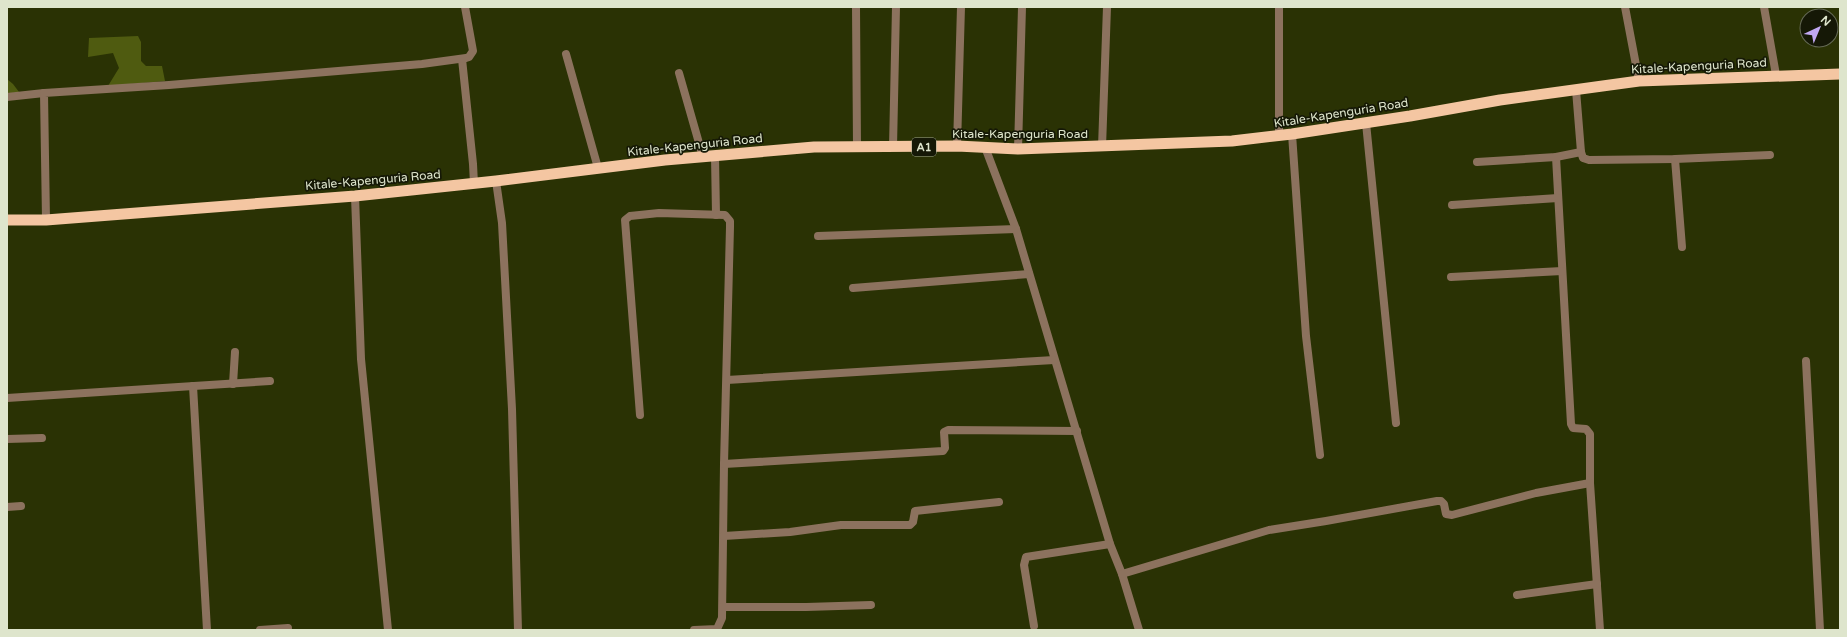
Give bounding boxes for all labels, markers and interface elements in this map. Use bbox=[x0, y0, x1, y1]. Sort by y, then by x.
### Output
north arrow bbox=[1799, 8, 1839, 48]
text: N bbox=[1818, 13, 1833, 29]
street label: Kitale-Kapenguria Road bbox=[1631, 55, 1767, 77]
street label: Kitale-Kapenguria Road bbox=[1273, 95, 1409, 131]
street label: Kitale-Kapenguria Road bbox=[952, 127, 1088, 141]
street label: Kitale-Kapenguria Road bbox=[627, 131, 763, 159]
road number: A1 bbox=[912, 138, 936, 156]
street label: Kitale-Kapenguria Road bbox=[305, 167, 441, 193]

